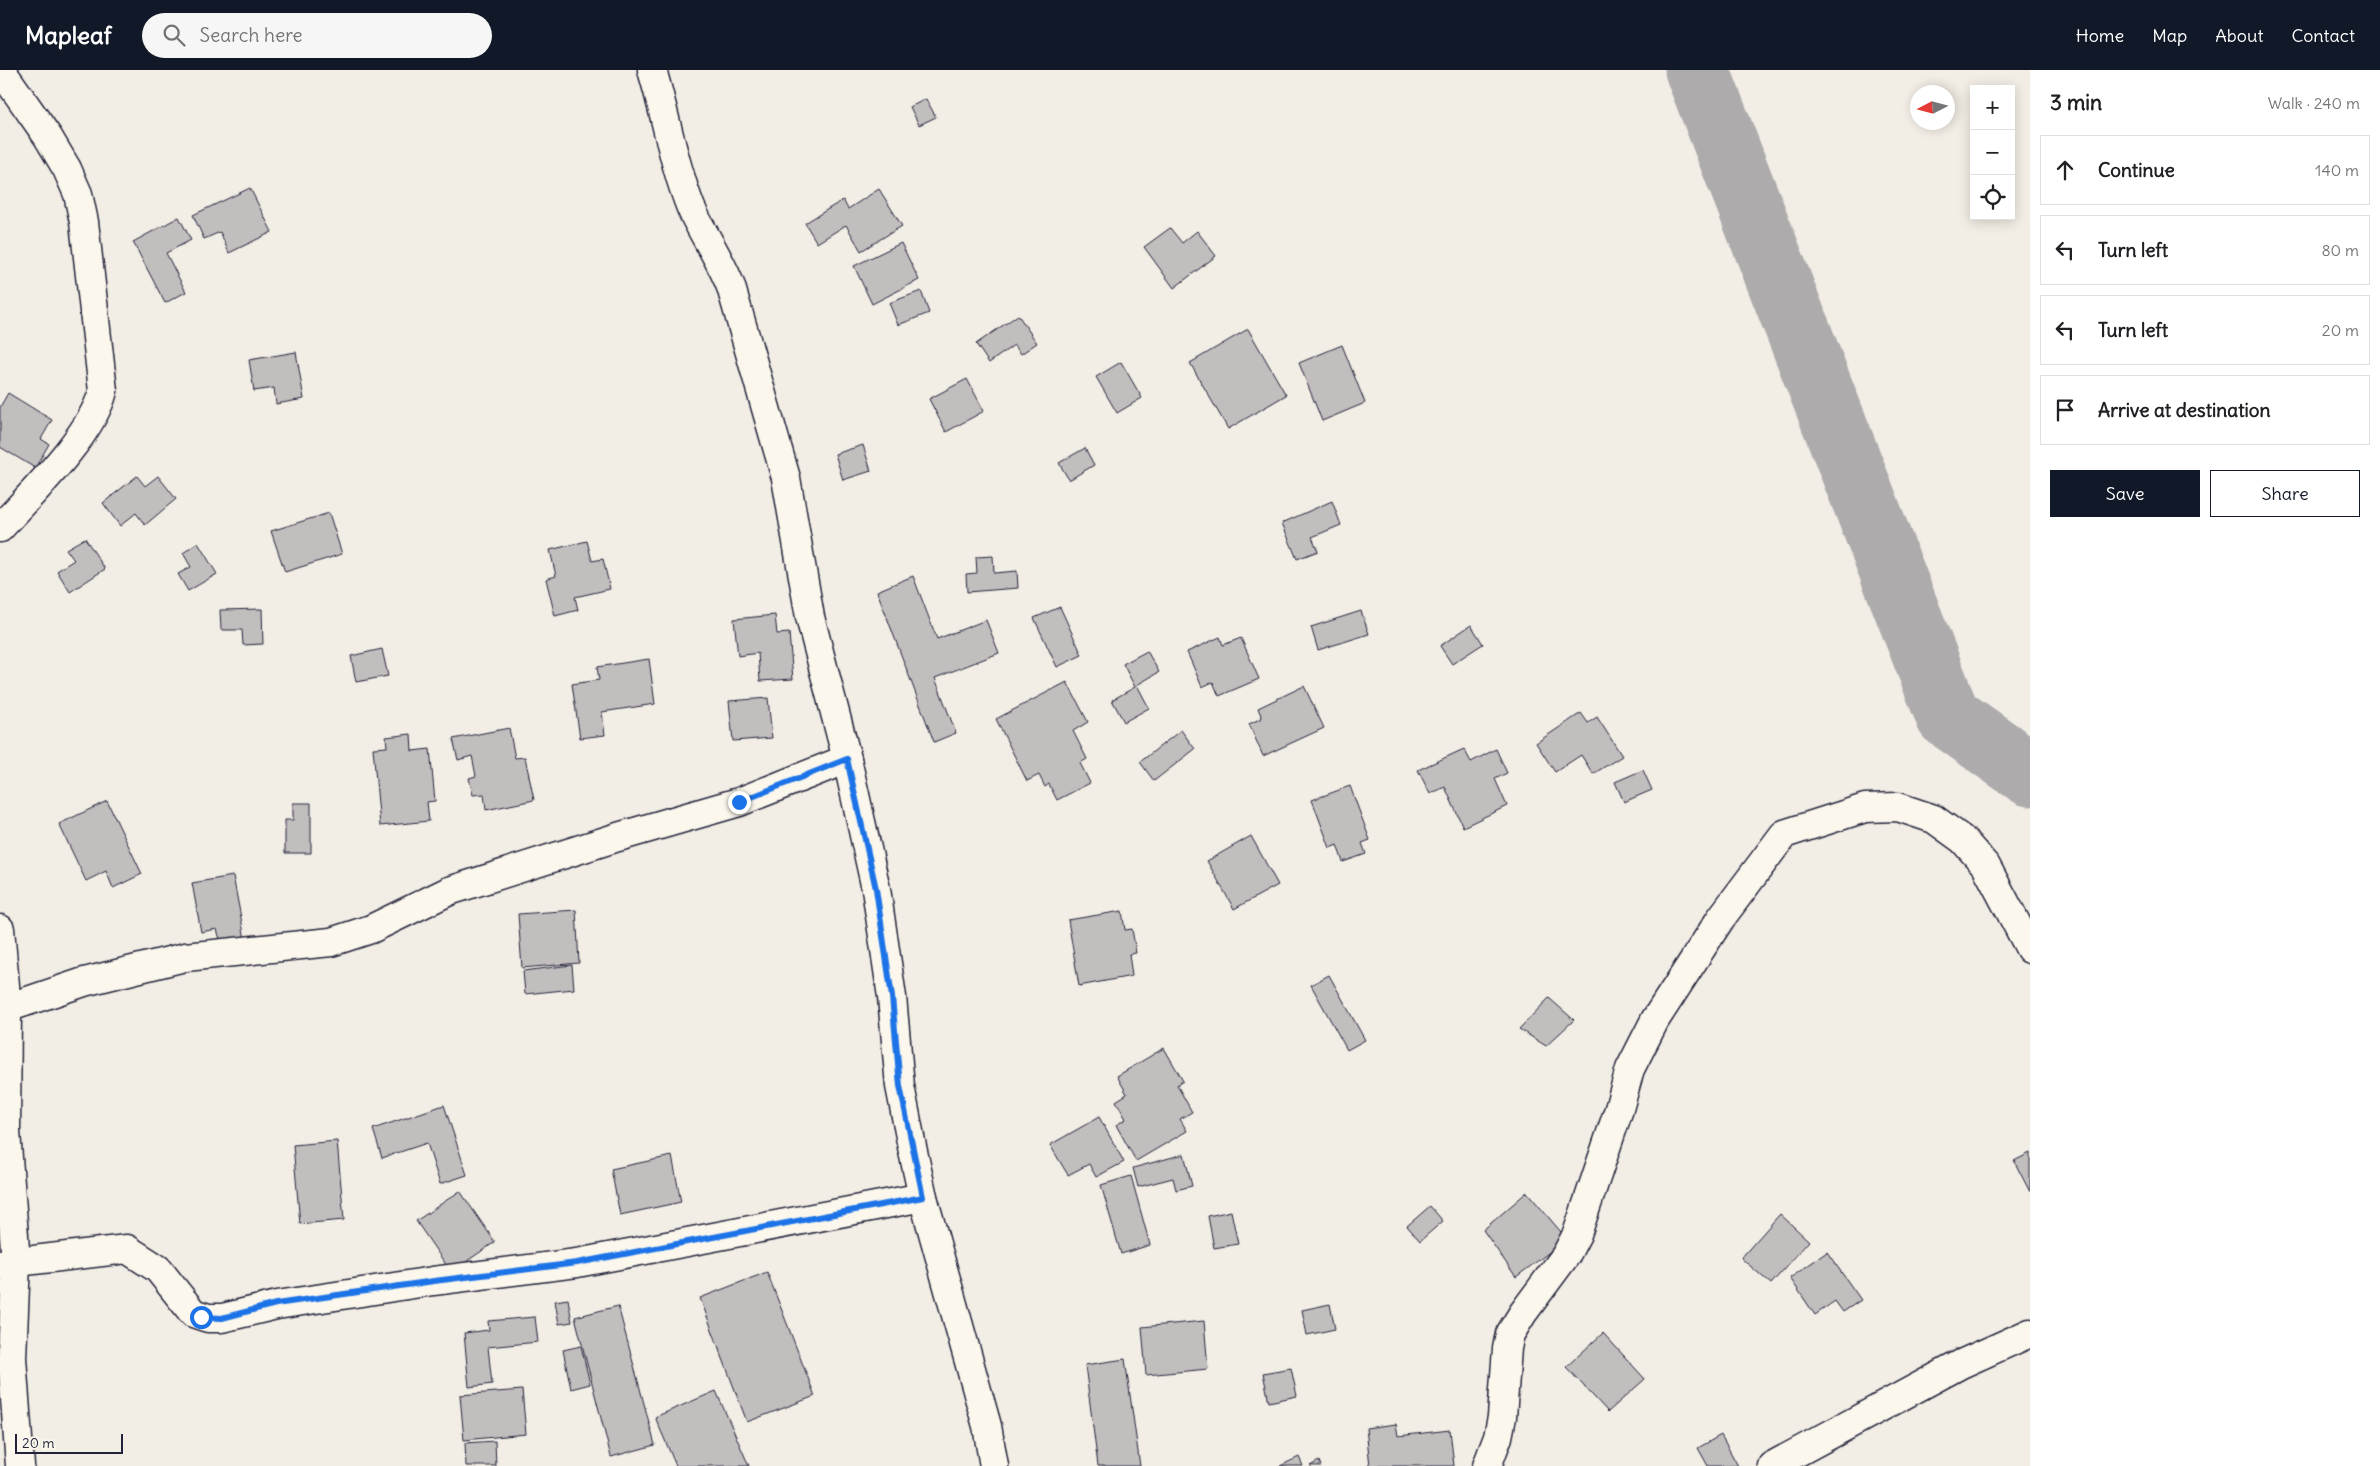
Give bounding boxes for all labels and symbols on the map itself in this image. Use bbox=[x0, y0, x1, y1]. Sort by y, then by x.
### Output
north arrow bbox=[1910, 85, 1955, 130]
route end bbox=[728, 791, 751, 814]
route start bbox=[190, 1306, 213, 1329]
scale bar bbox=[15, 1431, 122, 1454]

